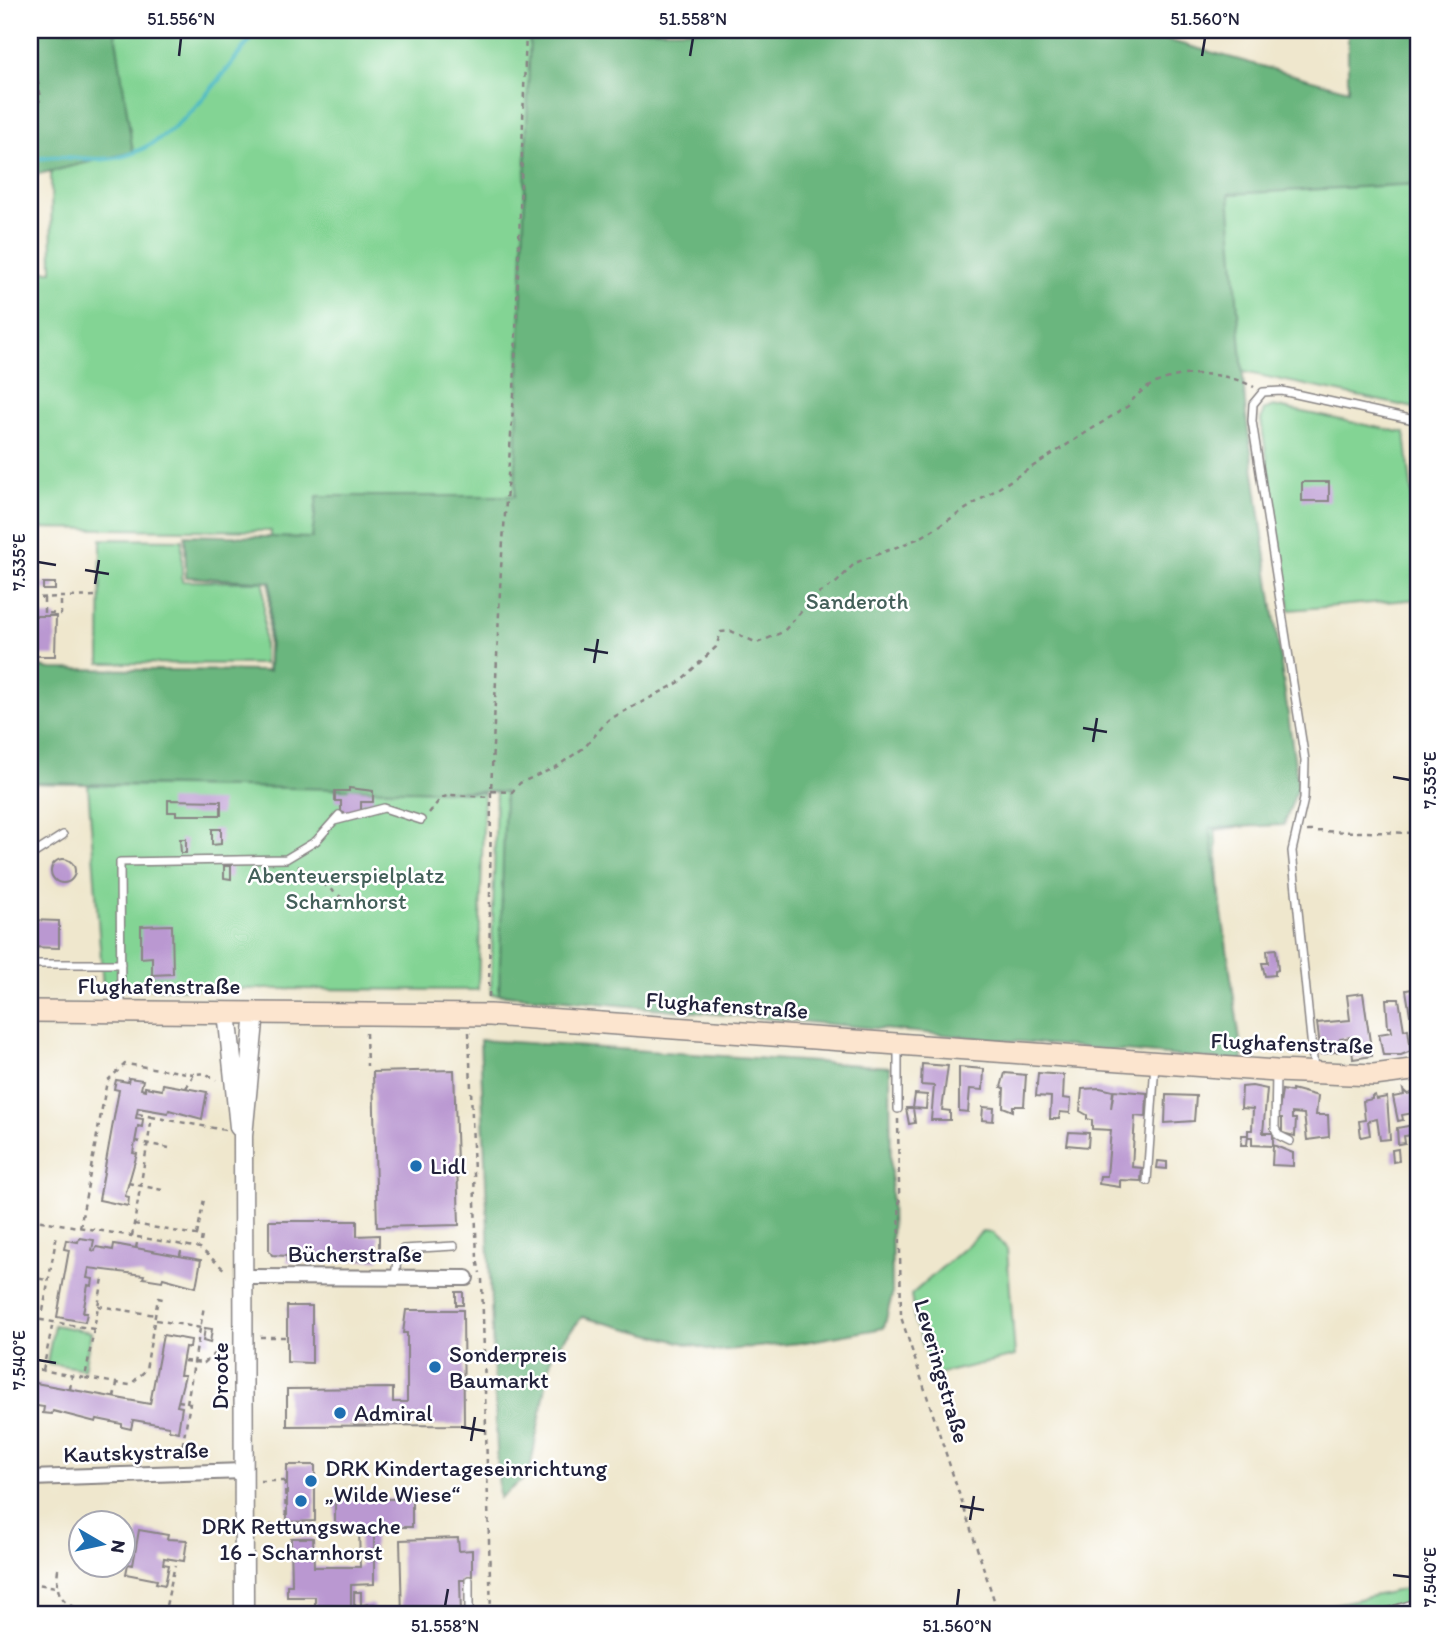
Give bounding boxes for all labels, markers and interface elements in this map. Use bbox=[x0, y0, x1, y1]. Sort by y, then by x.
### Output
text: 51.556°N bbox=[147, 8, 215, 30]
text: 51.558°N bbox=[659, 8, 727, 30]
text: 51.560°N bbox=[1170, 8, 1240, 30]
text: 7.535°E bbox=[8, 533, 30, 591]
park label: Sanderoth bbox=[806, 587, 908, 615]
text: 7.535°E bbox=[1419, 751, 1441, 809]
park label: Abenteuerspielplatz Scharnhorst bbox=[247, 861, 445, 915]
street label: Flughafenstraße bbox=[77, 972, 241, 1000]
street label: Flughafenstraße bbox=[645, 985, 809, 1025]
street label: Flughafenstraße bbox=[1210, 1026, 1374, 1060]
place label: Lidl bbox=[430, 1152, 467, 1180]
marker: Lidl bbox=[408, 1158, 424, 1174]
street label: Bücherstraße bbox=[288, 1240, 422, 1268]
street label: Leveringstraße bbox=[908, 1296, 976, 1446]
text: 7.540°E bbox=[8, 1330, 30, 1390]
place label: Sonderpreis Baumarkt bbox=[449, 1340, 567, 1394]
street label: Droote bbox=[206, 1342, 234, 1410]
marker: Sonderpreis Baumarkt bbox=[427, 1359, 443, 1375]
place label: Admiral bbox=[354, 1399, 433, 1427]
marker: Admiral bbox=[332, 1405, 348, 1421]
street label: Kautskystraße bbox=[63, 1435, 209, 1469]
place label: DRK Kindertageseinrichtung „Wilde Wiese“ bbox=[325, 1454, 608, 1508]
marker: DRK Kindertageseinrichtung „Wilde Wiese“ bbox=[303, 1473, 319, 1489]
marker: DRK Rettungswache 16 - Scharnhorst bbox=[293, 1493, 309, 1509]
north arrow bbox=[66, 1508, 136, 1578]
place label: DRK Rettungswache 16 - Scharnhorst bbox=[201, 1512, 401, 1566]
text: N bbox=[106, 1538, 131, 1555]
text: 7.540°E bbox=[1419, 1547, 1441, 1607]
text: 51.558°N bbox=[411, 1615, 479, 1637]
text: 51.560°N bbox=[922, 1615, 992, 1637]

